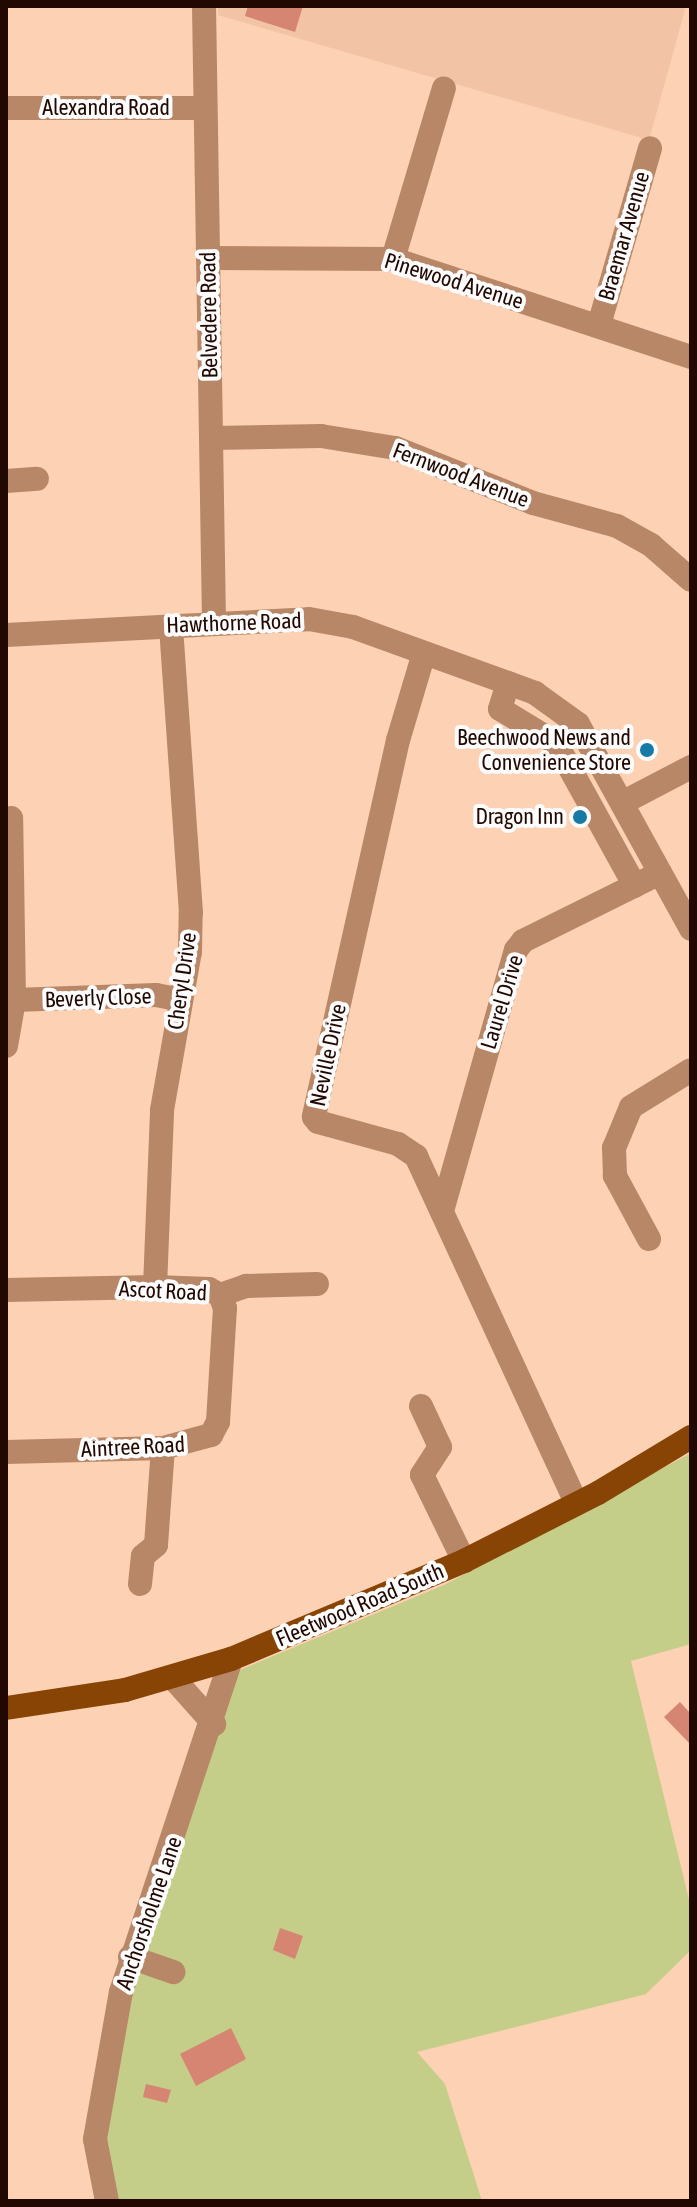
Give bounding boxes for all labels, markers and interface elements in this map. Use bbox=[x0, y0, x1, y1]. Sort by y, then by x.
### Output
street label: Alexandra Road bbox=[42, 95, 170, 121]
street label: Braemar Avenue bbox=[593, 168, 655, 304]
street label: Pinewood Avenue bbox=[381, 247, 527, 315]
street label: Belvedere Road bbox=[195, 251, 223, 379]
street label: Fernwood Avenue bbox=[389, 437, 533, 513]
street label: Hawthorne Road bbox=[166, 607, 302, 639]
place label: Beechwood News and Convenience Store bbox=[457, 724, 631, 776]
marker: Beechwood News and Convenience Store bbox=[638, 741, 656, 759]
place label: Dragon Inn bbox=[475, 804, 564, 830]
marker: Dragon Inn bbox=[571, 808, 589, 826]
street label: Cheryl Drive bbox=[162, 931, 202, 1031]
street label: Laurel Drive bbox=[475, 952, 529, 1052]
street label: Beverly Close bbox=[44, 983, 152, 1013]
street label: Neville Drive bbox=[304, 1001, 352, 1109]
street label: Ascot Road bbox=[118, 1276, 208, 1306]
street label: Aintree Road bbox=[80, 1431, 186, 1463]
street label: Fleetwood Road South bbox=[272, 1558, 448, 1652]
street label: Anchorsholme Lane bbox=[110, 1833, 188, 1993]

